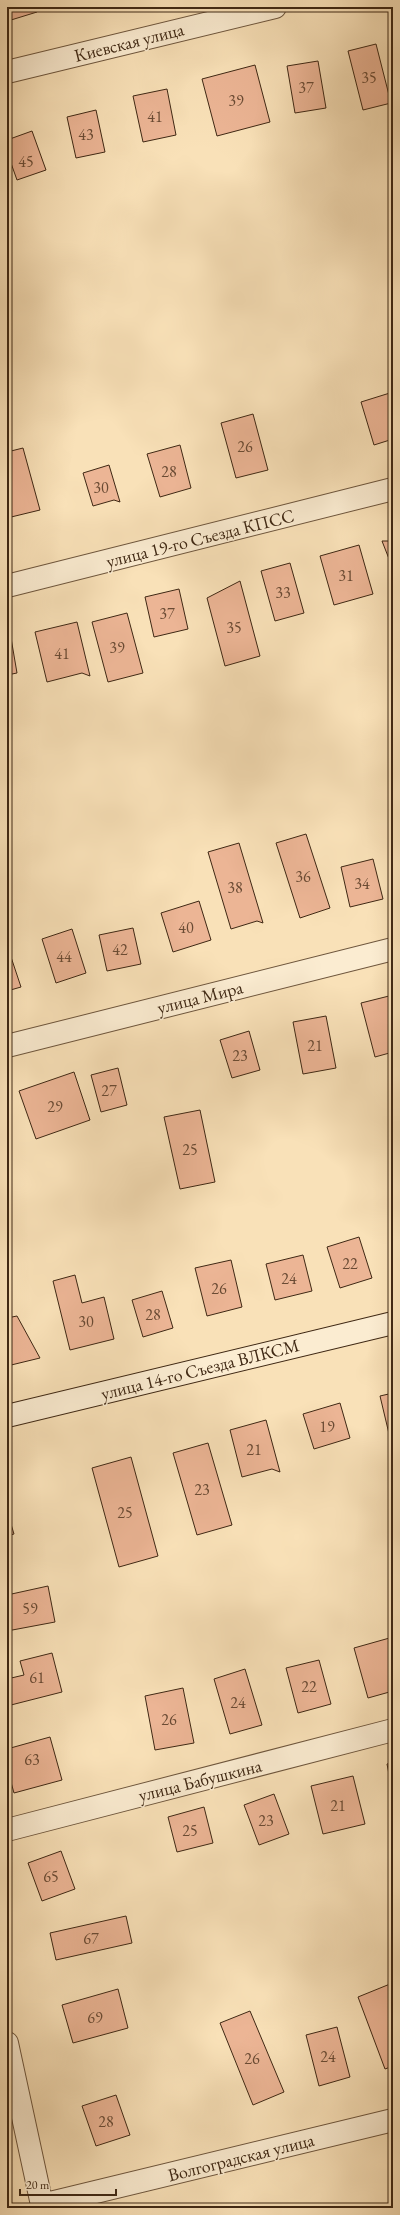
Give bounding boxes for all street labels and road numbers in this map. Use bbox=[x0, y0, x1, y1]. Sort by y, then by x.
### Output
street label: Киевская улица bbox=[72, 17, 187, 67]
street label: улица 19-го Съезда КПСС bbox=[104, 503, 296, 573]
street label: улица Мира bbox=[155, 975, 246, 1019]
street label: улица 14-го Съезда ВЛКСМ bbox=[98, 1333, 302, 1405]
street label: улица Бабушкина bbox=[136, 1753, 265, 1806]
street label: Волгоградская улица bbox=[165, 2128, 317, 2186]

